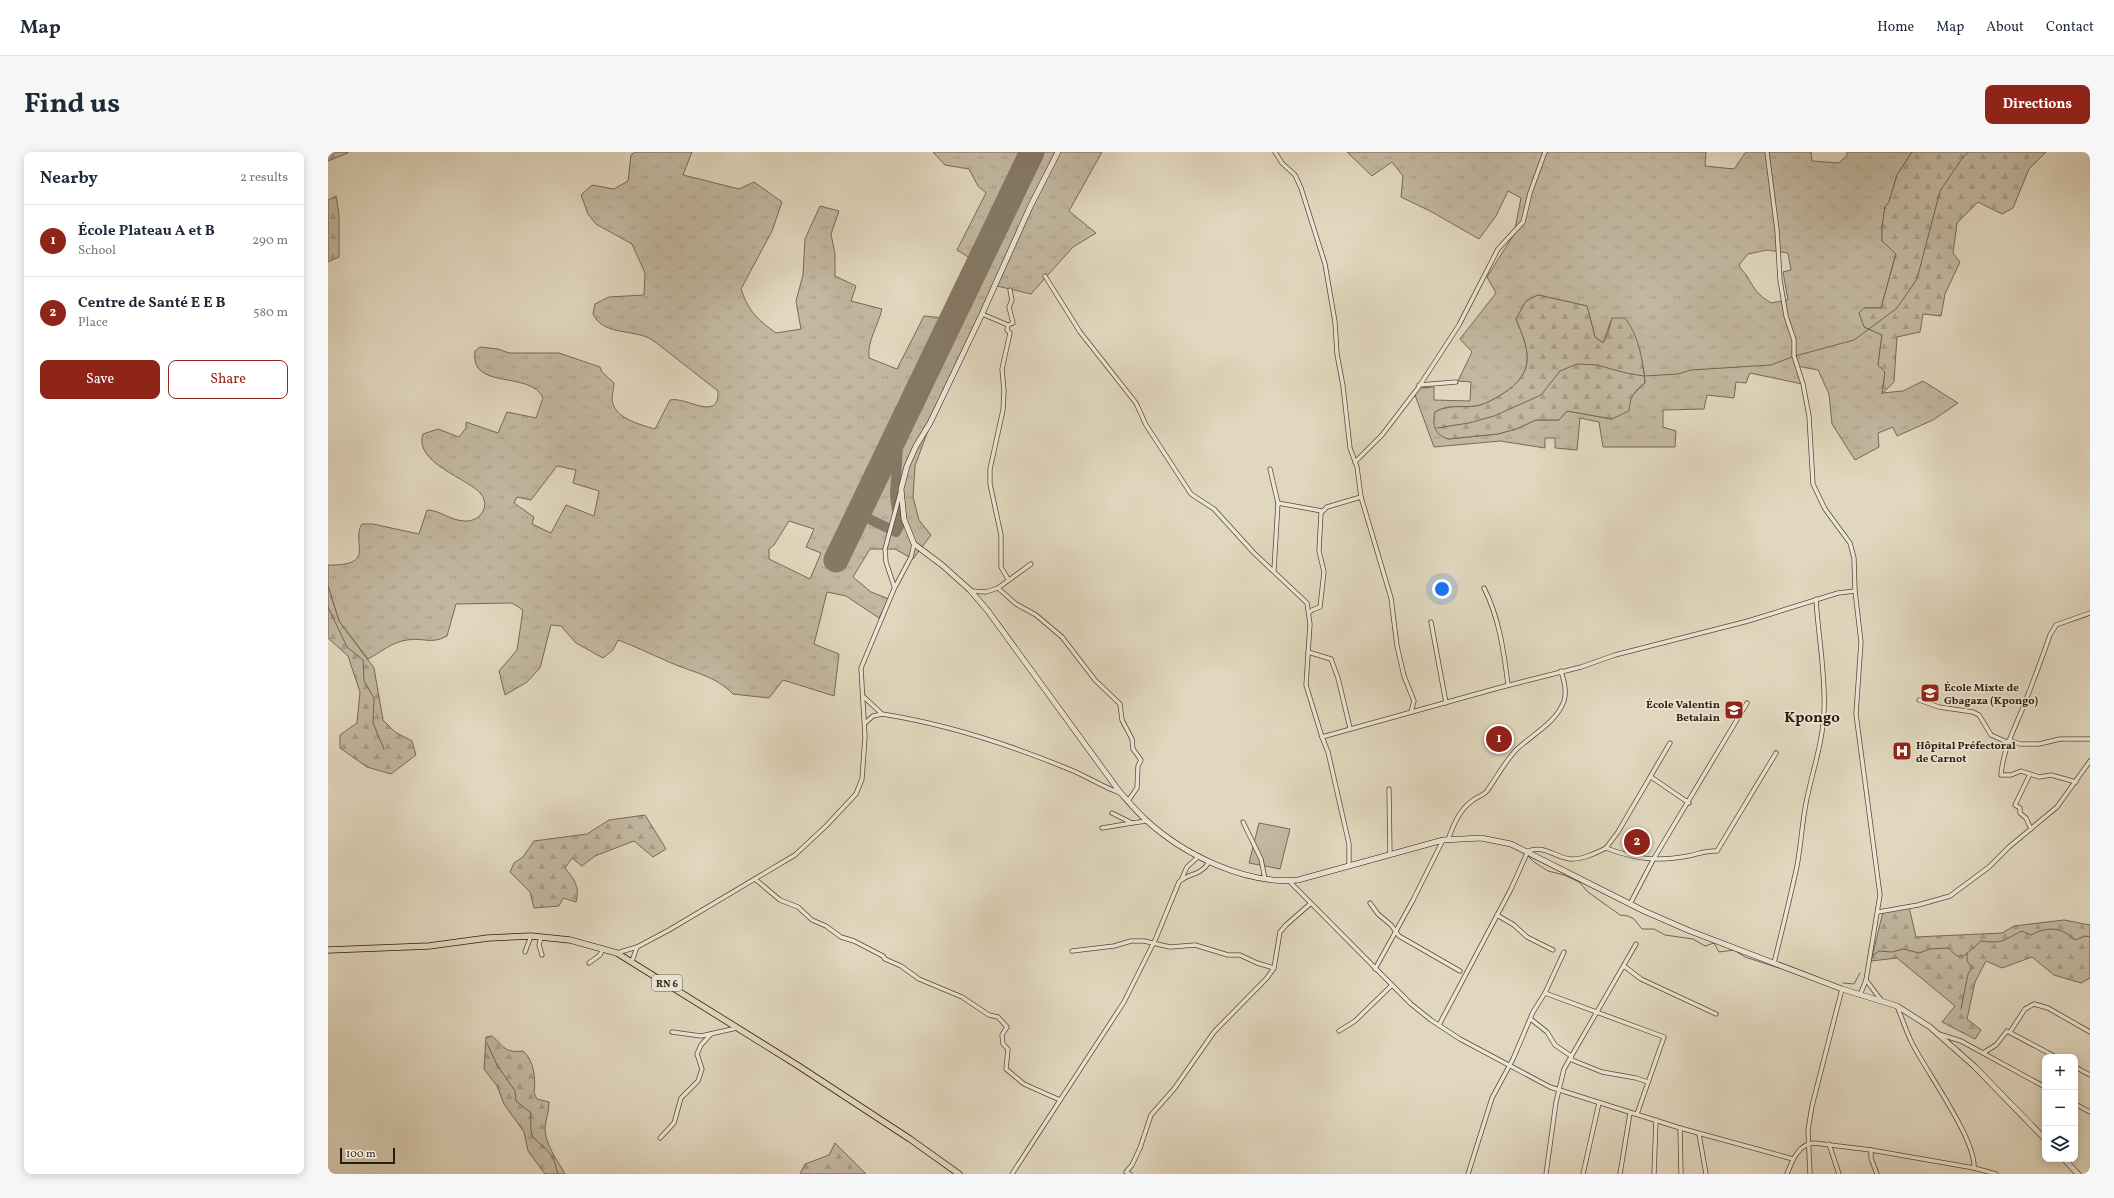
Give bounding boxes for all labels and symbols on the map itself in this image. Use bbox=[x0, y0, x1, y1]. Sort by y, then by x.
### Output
your location bbox=[1432, 579, 1452, 599]
place label: École Mixte de Gbagaza (Kpongo) bbox=[1944, 681, 2039, 709]
school or university icon: École Mixte de Gbagaza (Kpongo) bbox=[1919, 682, 1941, 704]
place label: École Valentin Betalain bbox=[1646, 698, 1720, 726]
school or university icon: École Valentin Betalain bbox=[1723, 699, 1745, 721]
district label: Kpongo bbox=[1784, 708, 1840, 729]
pin: 1 bbox=[1486, 724, 1512, 754]
place label: Hôpital Préfectoral de Carnot bbox=[1916, 739, 2016, 767]
hospital icon: Hôpital Préfectoral de Carnot bbox=[1891, 740, 1913, 762]
pin: 2 bbox=[1624, 827, 1650, 857]
road number: RN 6 bbox=[652, 975, 682, 991]
scale bar bbox=[340, 1146, 395, 1165]

